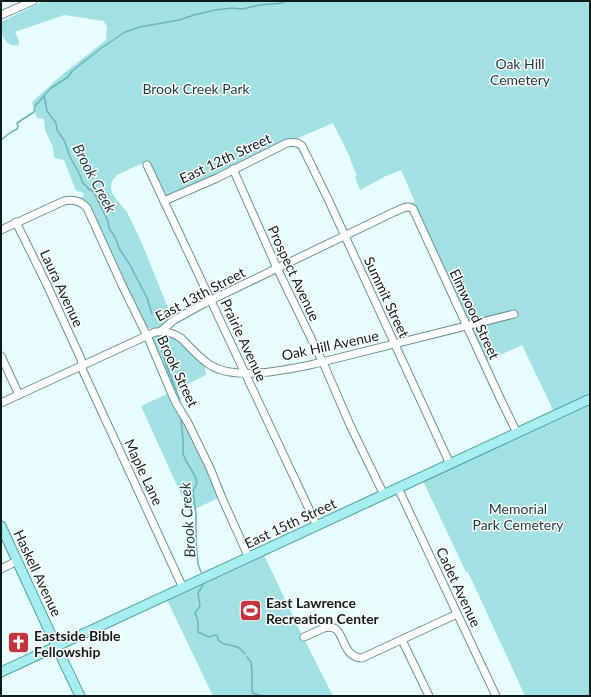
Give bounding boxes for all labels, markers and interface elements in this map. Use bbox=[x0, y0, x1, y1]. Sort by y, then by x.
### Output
park label: Oak Hill Cemetery bbox=[490, 55, 551, 88]
park label: Brook Creek Park bbox=[142, 80, 250, 97]
street label: East 12th Street bbox=[176, 129, 274, 187]
water label: Brook Creek bbox=[69, 140, 121, 216]
street label: Prospect Avenue bbox=[264, 223, 324, 323]
street label: Laura Avenue bbox=[37, 247, 87, 329]
street label: Summit Street bbox=[361, 254, 413, 340]
street label: East 13th Street bbox=[152, 263, 248, 325]
street label: Elmwood Street bbox=[447, 266, 503, 362]
street label: Prairie Avenue bbox=[218, 296, 270, 384]
street label: Oak Hill Avenue bbox=[280, 326, 380, 364]
street label: Brook Street bbox=[154, 332, 202, 410]
street label: Maple Lane bbox=[121, 436, 167, 508]
water label: Brook Creek bbox=[175, 481, 199, 558]
street label: East 15th Street bbox=[241, 494, 339, 552]
park label: Memorial Park Cemetery bbox=[472, 500, 564, 533]
street label: Haskell Avenue bbox=[10, 527, 66, 619]
street label: Cadet Avenue bbox=[433, 544, 485, 630]
place label: East Lawrence Recreation Center bbox=[266, 594, 380, 627]
sports icon: East Lawrence Recreation Center bbox=[237, 597, 263, 623]
place label: Eastside Bible Fellowship bbox=[34, 627, 121, 660]
church icon: Eastside Bible Fellowship bbox=[5, 630, 31, 656]

